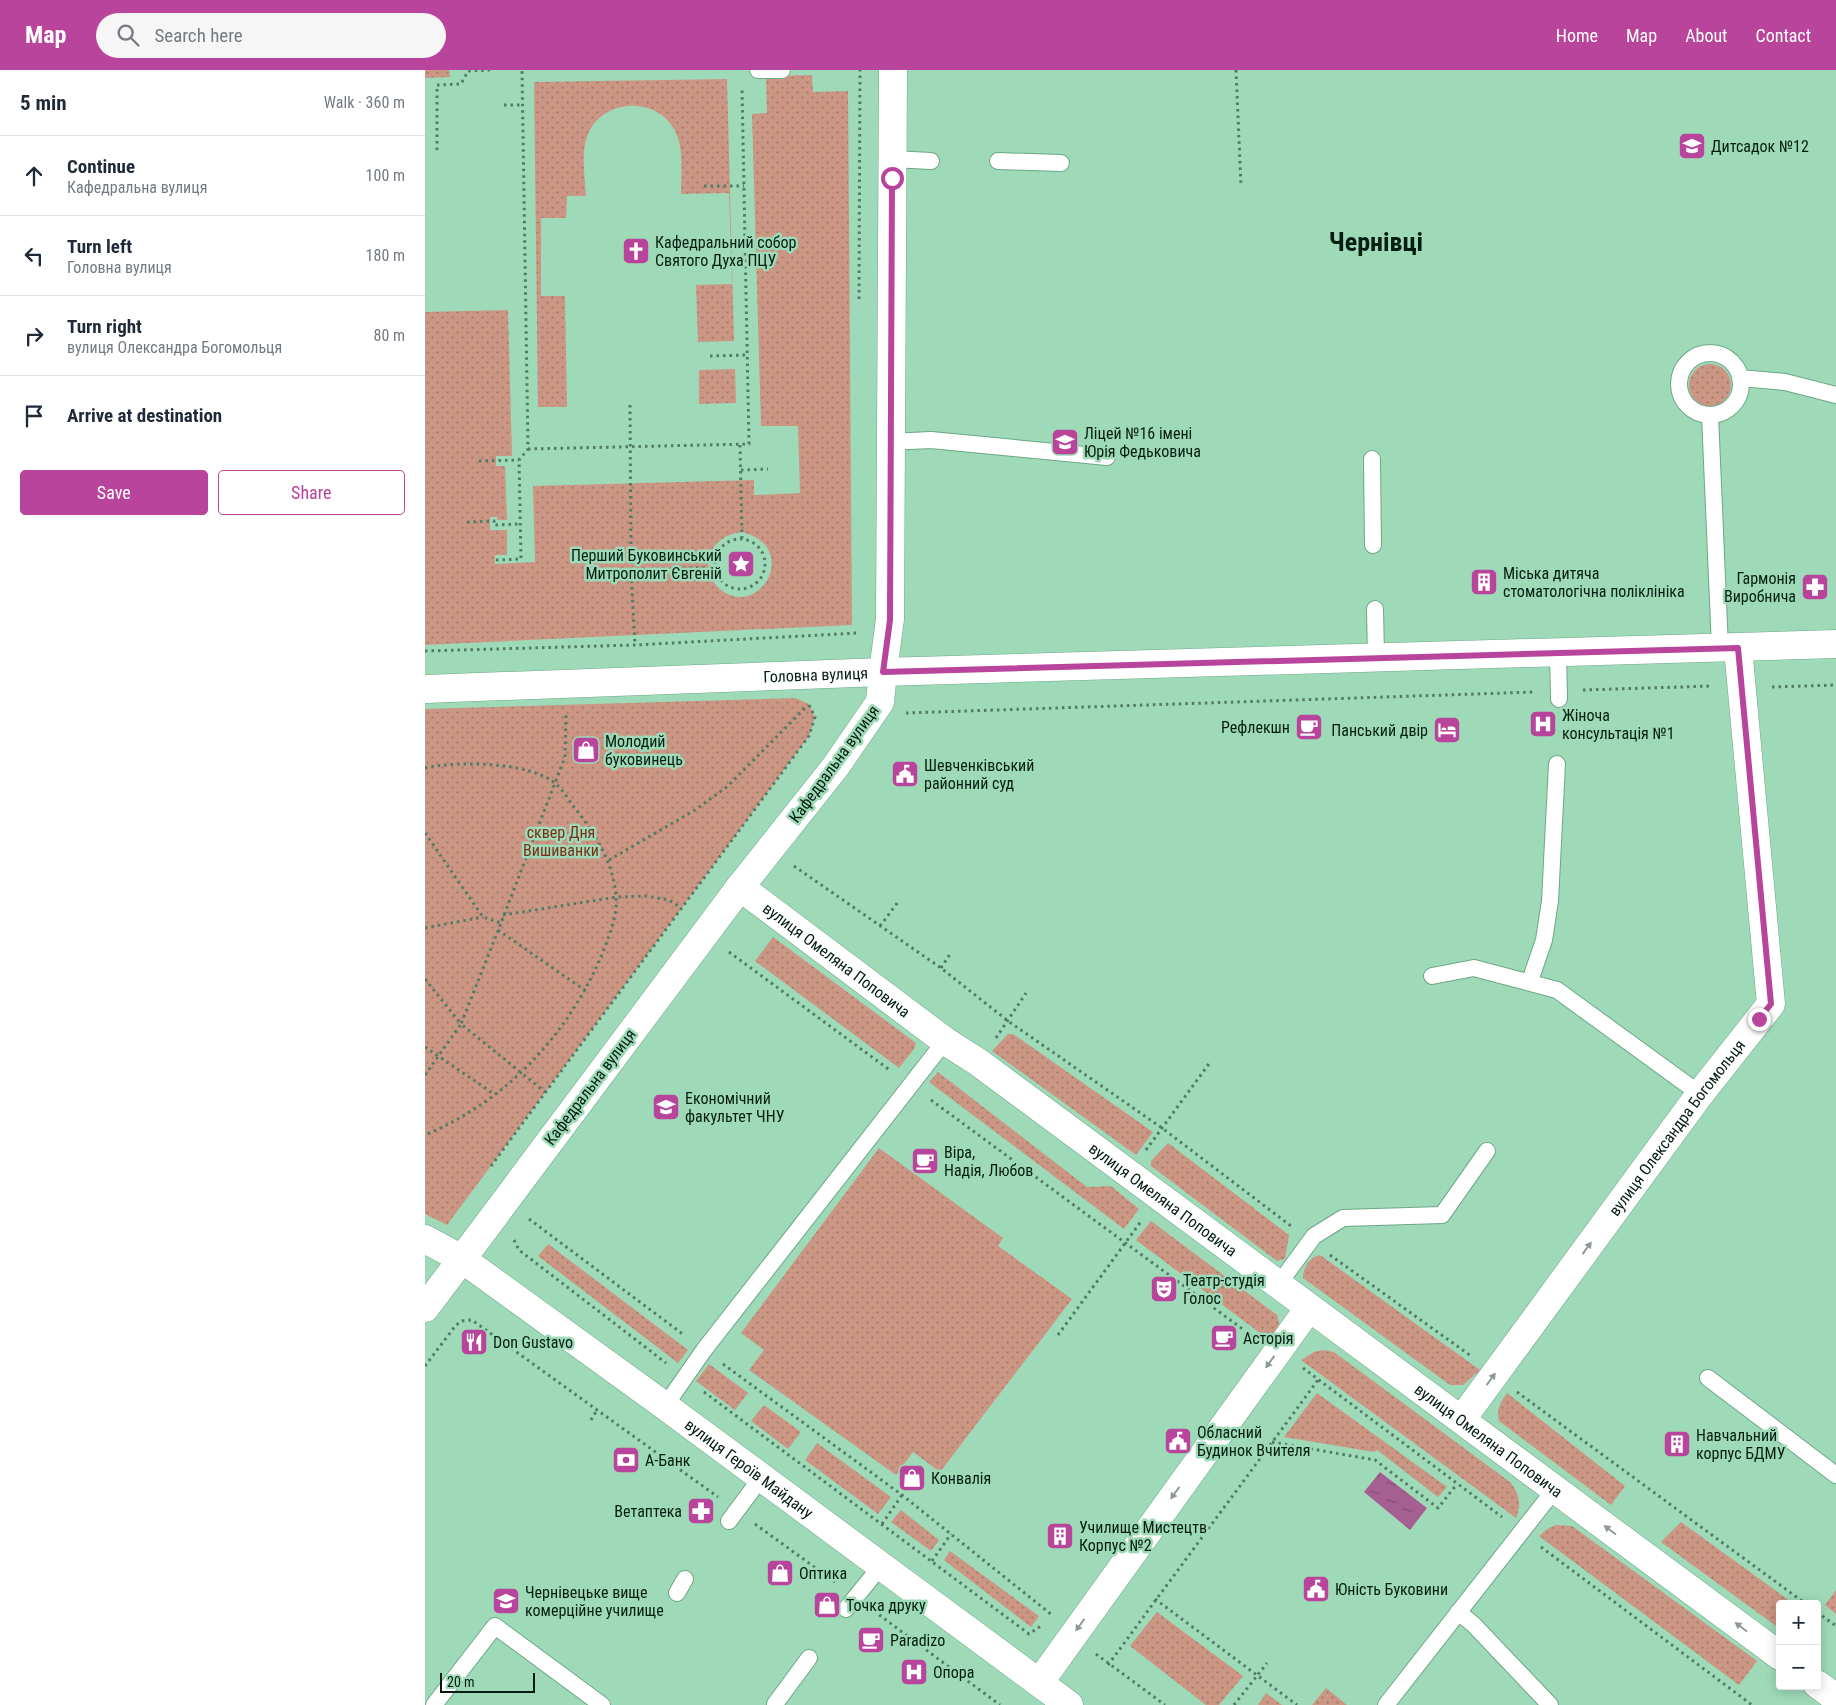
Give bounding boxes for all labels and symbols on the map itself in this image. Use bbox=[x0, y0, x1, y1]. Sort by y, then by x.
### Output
school or university icon: Дитсадок №12 bbox=[1677, 131, 1707, 161]
place label: Дитсадок №12 bbox=[1711, 137, 1809, 156]
route start bbox=[881, 167, 904, 190]
district label: Чернівці bbox=[1329, 227, 1423, 257]
place label: Кафедральний собор Святого Духа ПЦУ bbox=[655, 233, 796, 270]
church icon: Кафедральний собор Святого Духа ПЦУ bbox=[621, 236, 651, 266]
place label: Ліцей №16 імені Юрія Федьковича bbox=[1084, 424, 1201, 461]
school or university icon: Ліцей №16 імені Юрія Федьковича bbox=[1050, 427, 1080, 457]
place label: Перший Буковинський Митрополит Євгеній bbox=[571, 546, 722, 583]
place icon: Перший Буковинський Митрополит Євгеній bbox=[726, 549, 756, 579]
place label: Міська дитяча стоматологічна поліклініка bbox=[1503, 564, 1685, 601]
building icon: Міська дитяча стоматологічна поліклініка bbox=[1469, 567, 1499, 597]
place label: Гармонія Виробнича bbox=[1724, 569, 1796, 606]
pharmacy icon: Гармонія Виробнича bbox=[1800, 572, 1830, 602]
street label: Головна вулиця bbox=[763, 663, 868, 686]
street label: Кафедральна вулиця bbox=[785, 702, 883, 826]
place label: Жіноча консультація №1 bbox=[1562, 706, 1675, 743]
hospital icon: Жіноча консультація №1 bbox=[1528, 709, 1558, 739]
cafe icon: Рефлекшн bbox=[1294, 712, 1324, 742]
hotel icon: Панський двір bbox=[1432, 715, 1462, 745]
place label: Рефлекшн bbox=[1221, 718, 1290, 737]
place label: Панський двір bbox=[1331, 721, 1428, 740]
place label: Молодий буковинець bbox=[605, 732, 683, 769]
shop icon: Молодий буковинець bbox=[571, 735, 601, 765]
place label: Шевченківський районний суд bbox=[924, 756, 1034, 793]
public building icon: Шевченківський районний суд bbox=[890, 759, 920, 789]
park label: сквер Дня Вишиванки bbox=[523, 823, 599, 860]
street label: вулиця Омеляна Поповича bbox=[759, 898, 914, 1021]
route end bbox=[1748, 1008, 1771, 1031]
street label: Кафедральна вулиця bbox=[540, 1025, 640, 1149]
street label: вулиця Олександра Богомольця bbox=[1605, 1036, 1749, 1219]
place label: Економічний факультет ЧНУ bbox=[685, 1089, 785, 1126]
school or university icon: Економічний факультет ЧНУ bbox=[651, 1092, 681, 1122]
street label: вулиця Омеляна Поповича bbox=[1086, 1138, 1241, 1260]
place label: Віра, Надія, Любов bbox=[944, 1143, 1033, 1180]
cafe icon: Віра, Надія, Любов bbox=[910, 1146, 940, 1176]
one-way arrow bbox=[1582, 1241, 1592, 1255]
place label: Театр-студія Голос bbox=[1183, 1271, 1265, 1308]
theatre icon: Театр-студія Голос bbox=[1149, 1274, 1179, 1304]
cafe icon: Асторія bbox=[1209, 1323, 1239, 1353]
restaurant icon: Don Gustavo bbox=[459, 1327, 489, 1357]
place label: Асторія bbox=[1243, 1329, 1293, 1348]
place label: Don Gustavo bbox=[493, 1333, 573, 1352]
one-way arrow bbox=[1265, 1355, 1276, 1368]
one-way arrow bbox=[1486, 1373, 1496, 1386]
street label: вулиця Омеляна Поповича bbox=[1411, 1379, 1566, 1501]
street label: вулиця Героїв Майдану bbox=[681, 1415, 817, 1522]
place label: Обласний Будинок Вчителя bbox=[1197, 1423, 1310, 1460]
public building icon: Обласний Будинок Вчителя bbox=[1163, 1426, 1193, 1456]
place label: Навчальний корпус БДМУ bbox=[1696, 1426, 1786, 1463]
building icon: Навчальний корпус БДМУ bbox=[1662, 1429, 1692, 1459]
bank icon: А-Банк bbox=[611, 1445, 641, 1475]
place label: А-Банк bbox=[645, 1451, 691, 1470]
shop icon: Конвалія bbox=[897, 1463, 927, 1493]
place label: Конвалія bbox=[931, 1469, 991, 1488]
one-way arrow bbox=[1170, 1487, 1180, 1500]
pharmacy icon: Ветаптека bbox=[686, 1496, 716, 1526]
place label: Ветаптека bbox=[614, 1502, 682, 1521]
place label: Училище Мистецтв Корпус №2 bbox=[1079, 1518, 1207, 1555]
building icon: Училище Мистецтв Корпус №2 bbox=[1045, 1521, 1075, 1551]
one-way arrow bbox=[1604, 1524, 1617, 1535]
shop icon: Оптика bbox=[765, 1558, 795, 1588]
place label: Оптика bbox=[799, 1564, 847, 1583]
public building icon: Юність Буковини bbox=[1301, 1574, 1331, 1604]
place label: Юність Буковини bbox=[1335, 1580, 1448, 1599]
place label: Чернівецьке вище комерційне училище bbox=[525, 1583, 664, 1620]
school or university icon: Чернівецьке вище комерційне училище bbox=[491, 1586, 521, 1616]
shop icon: Точка друку bbox=[812, 1590, 842, 1620]
place label: Точка друку bbox=[846, 1596, 926, 1615]
one-way arrow bbox=[1075, 1618, 1085, 1632]
one-way arrow bbox=[1735, 1621, 1748, 1632]
cafe icon: Paradizo bbox=[856, 1625, 886, 1655]
place label: Paradizo bbox=[890, 1631, 945, 1650]
hospital icon: Опора bbox=[899, 1657, 929, 1687]
place label: Опора bbox=[933, 1663, 974, 1682]
scale bar bbox=[440, 1670, 535, 1693]

